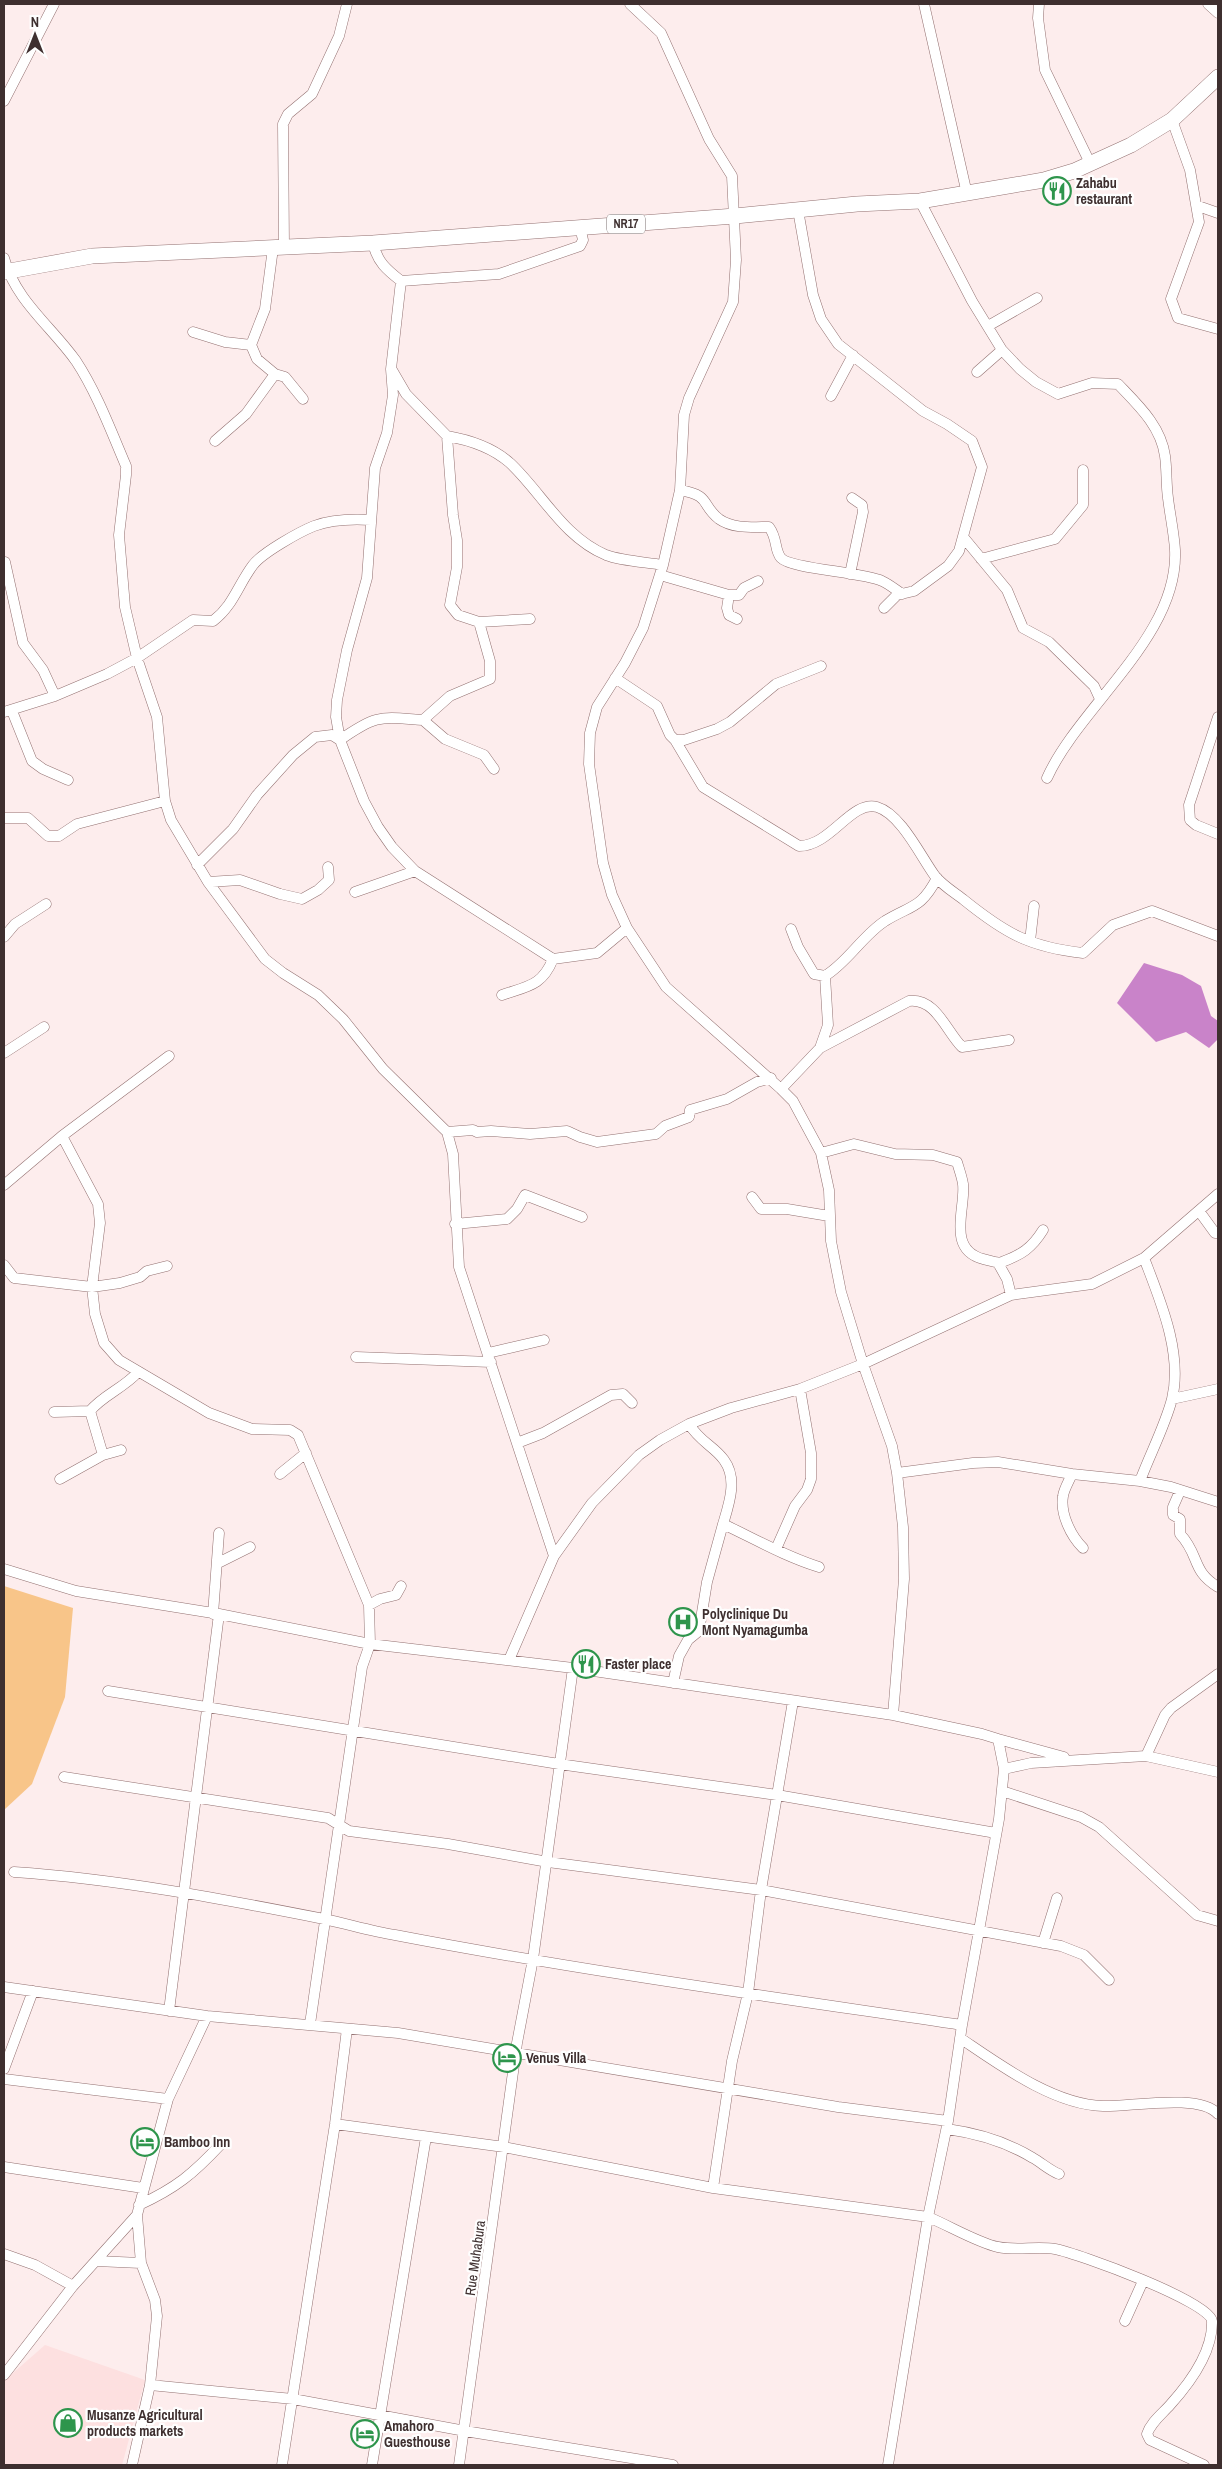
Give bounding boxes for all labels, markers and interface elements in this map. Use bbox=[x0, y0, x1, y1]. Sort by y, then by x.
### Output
north arrow bbox=[10, 10, 60, 60]
text: N bbox=[31, 13, 39, 31]
place label: Zahabu restaurant bbox=[1076, 174, 1132, 208]
restaurant icon: Zahabu restaurant bbox=[1042, 176, 1072, 206]
road number: NR17 bbox=[607, 214, 645, 233]
place label: Polyclinique Du Mont Nyamagumba bbox=[702, 1605, 808, 1639]
hospital icon: Polyclinique Du Mont Nyamagumba bbox=[668, 1607, 698, 1637]
restaurant icon: Faster place bbox=[571, 1649, 601, 1679]
place label: Faster place bbox=[605, 1655, 671, 1673]
hotel icon: Venus Villa bbox=[492, 2043, 522, 2073]
place label: Venus Villa bbox=[526, 2049, 587, 2067]
hotel icon: Bamboo Inn bbox=[130, 2127, 160, 2157]
place label: Bamboo Inn bbox=[164, 2133, 230, 2151]
street label: Rue Muhabura bbox=[461, 2219, 489, 2297]
place label: Musanze Agricultural products markets bbox=[87, 2406, 203, 2440]
shop icon: Musanze Agricultural products markets bbox=[53, 2408, 83, 2438]
place label: Amahoro Guesthouse bbox=[384, 2417, 450, 2451]
hotel icon: Amahoro Guesthouse bbox=[350, 2419, 380, 2449]

